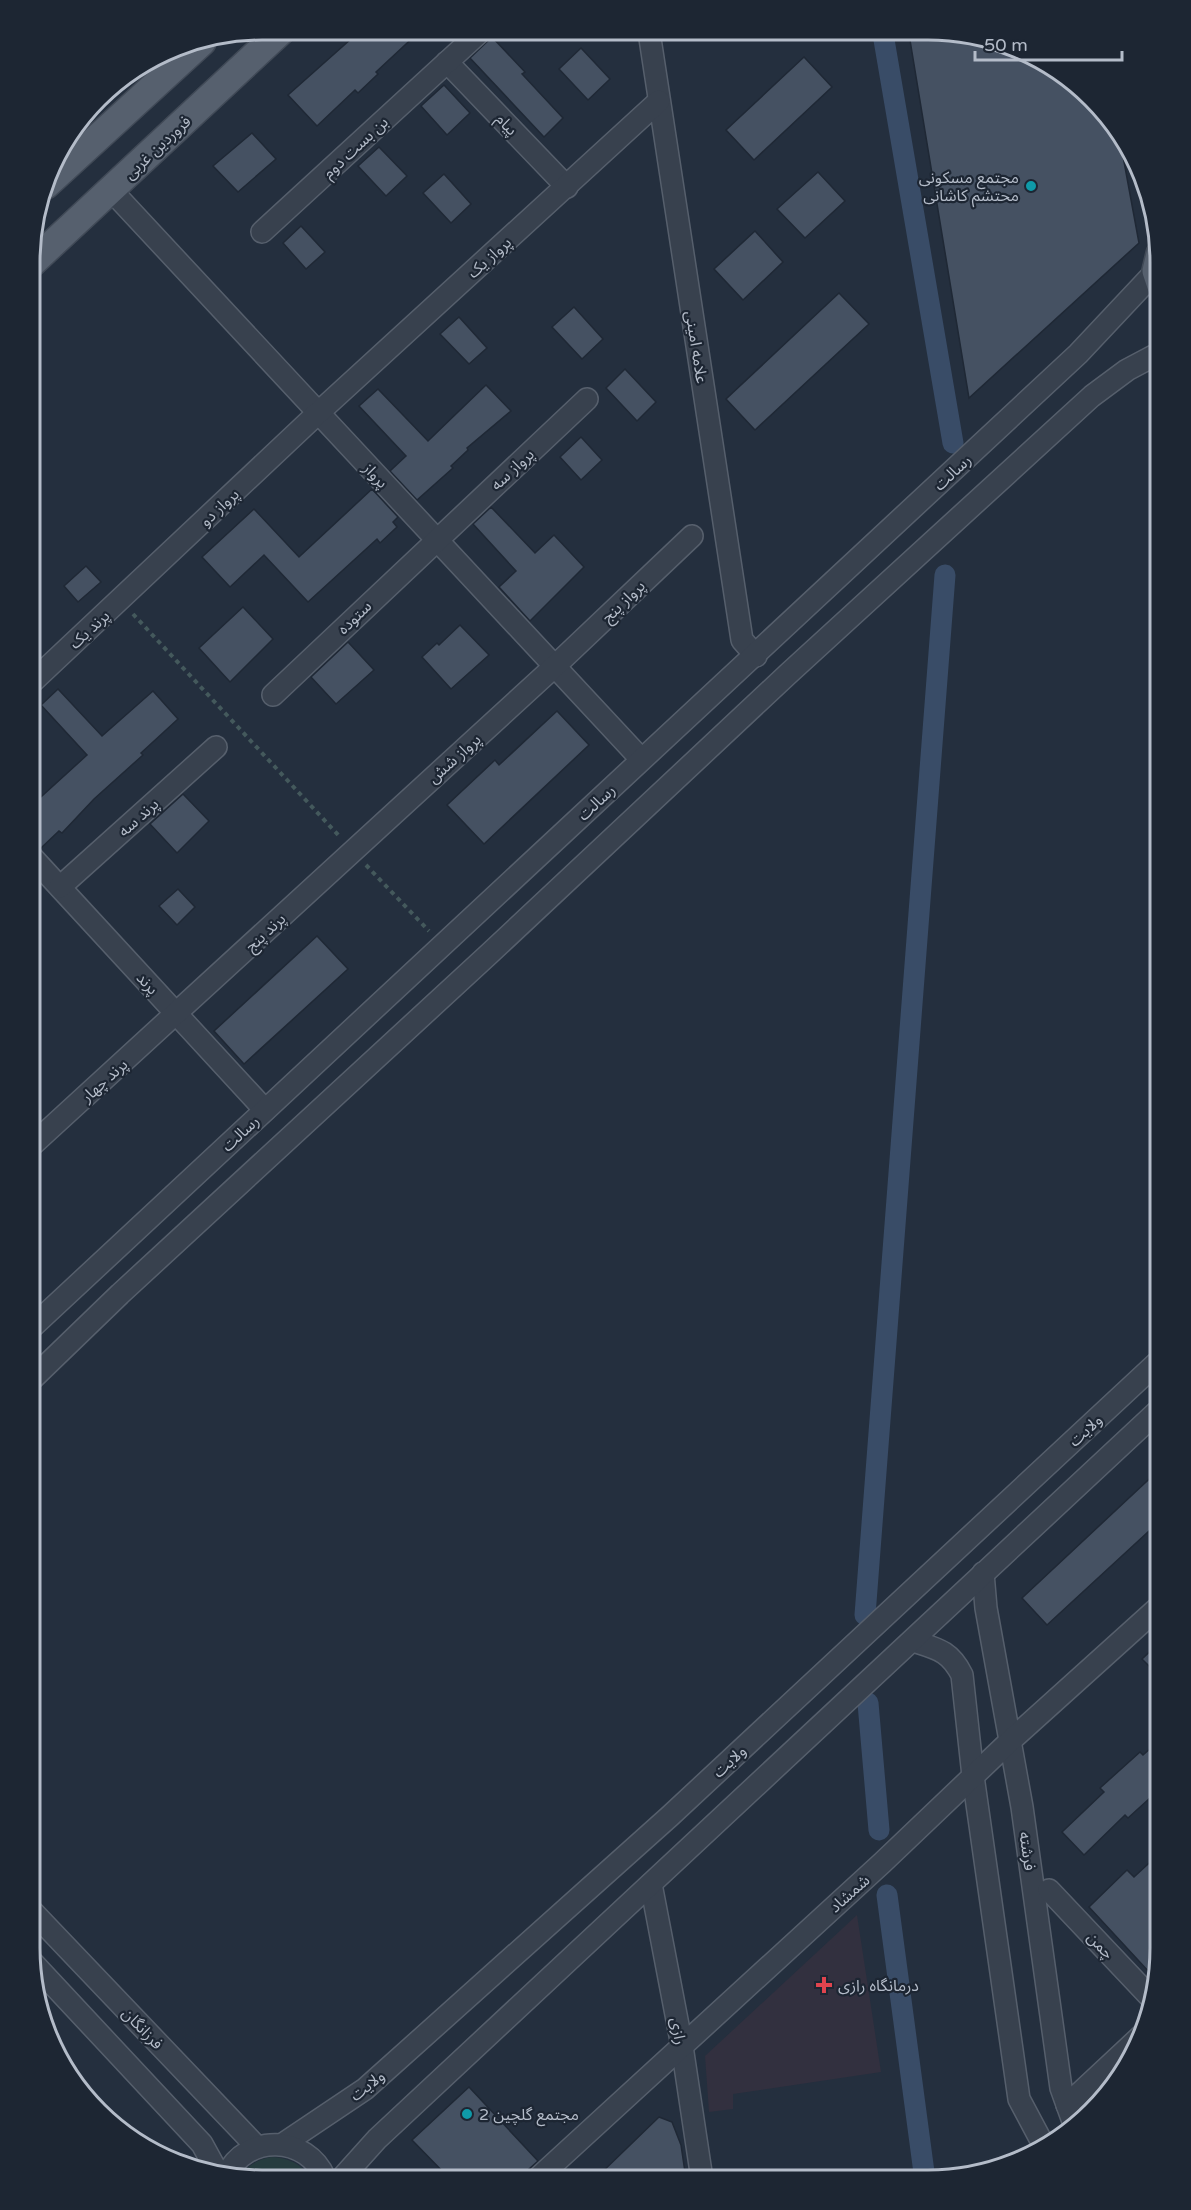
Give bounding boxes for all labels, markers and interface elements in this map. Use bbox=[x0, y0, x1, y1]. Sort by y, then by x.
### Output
scale bar bbox=[975, 24, 1122, 62]
text: 50 m bbox=[984, 34, 1028, 56]
street label: پیام bbox=[490, 109, 522, 141]
street label: فروردین غربی bbox=[120, 112, 195, 184]
street label: بن بست دوم bbox=[319, 112, 394, 185]
place label: مجتمع مسکونی محتشم کاشانی bbox=[919, 168, 1019, 208]
marker: مجتمع مسکونی محتشم کاشانی bbox=[1024, 179, 1038, 193]
street label: پرواز یک bbox=[463, 233, 516, 283]
street label: علامه امینی bbox=[680, 309, 712, 385]
street label: پرواز سه bbox=[487, 445, 539, 495]
street label: رسالت bbox=[930, 450, 976, 495]
street label: پرواز bbox=[358, 458, 392, 493]
street label: پرواز دو bbox=[196, 484, 244, 531]
street label: پرواز پنج bbox=[598, 576, 651, 629]
street label: ستوده bbox=[333, 597, 376, 639]
street label: پرند یک bbox=[65, 606, 114, 654]
street label: پرواز شش bbox=[424, 730, 486, 788]
street label: رسالت bbox=[574, 780, 620, 825]
street label: پرند سه bbox=[114, 794, 163, 841]
street label: پرند پنج bbox=[241, 909, 292, 958]
street label: پرند bbox=[132, 968, 163, 999]
street label: پرند چهار bbox=[77, 1055, 132, 1108]
street label: رسالت bbox=[218, 1111, 264, 1156]
street label: ولایت bbox=[1065, 1410, 1107, 1451]
street label: ولایت bbox=[709, 1741, 751, 1782]
street label: فرشته bbox=[1014, 1830, 1040, 1872]
street label: شمشاد bbox=[825, 1870, 874, 1917]
street label: چمن bbox=[1083, 1928, 1118, 1964]
marker: درمانگاه رازی bbox=[815, 1976, 833, 1994]
place label: درمانگاه رازی bbox=[838, 1976, 919, 1996]
street label: فرزانگان bbox=[117, 2003, 167, 2054]
street label: رازی bbox=[666, 2016, 690, 2046]
street label: ولایت bbox=[346, 2066, 389, 2106]
place label: مجتمع گلچین 2 bbox=[479, 2105, 579, 2127]
marker: مجتمع گلچین 2 bbox=[460, 2107, 474, 2121]

